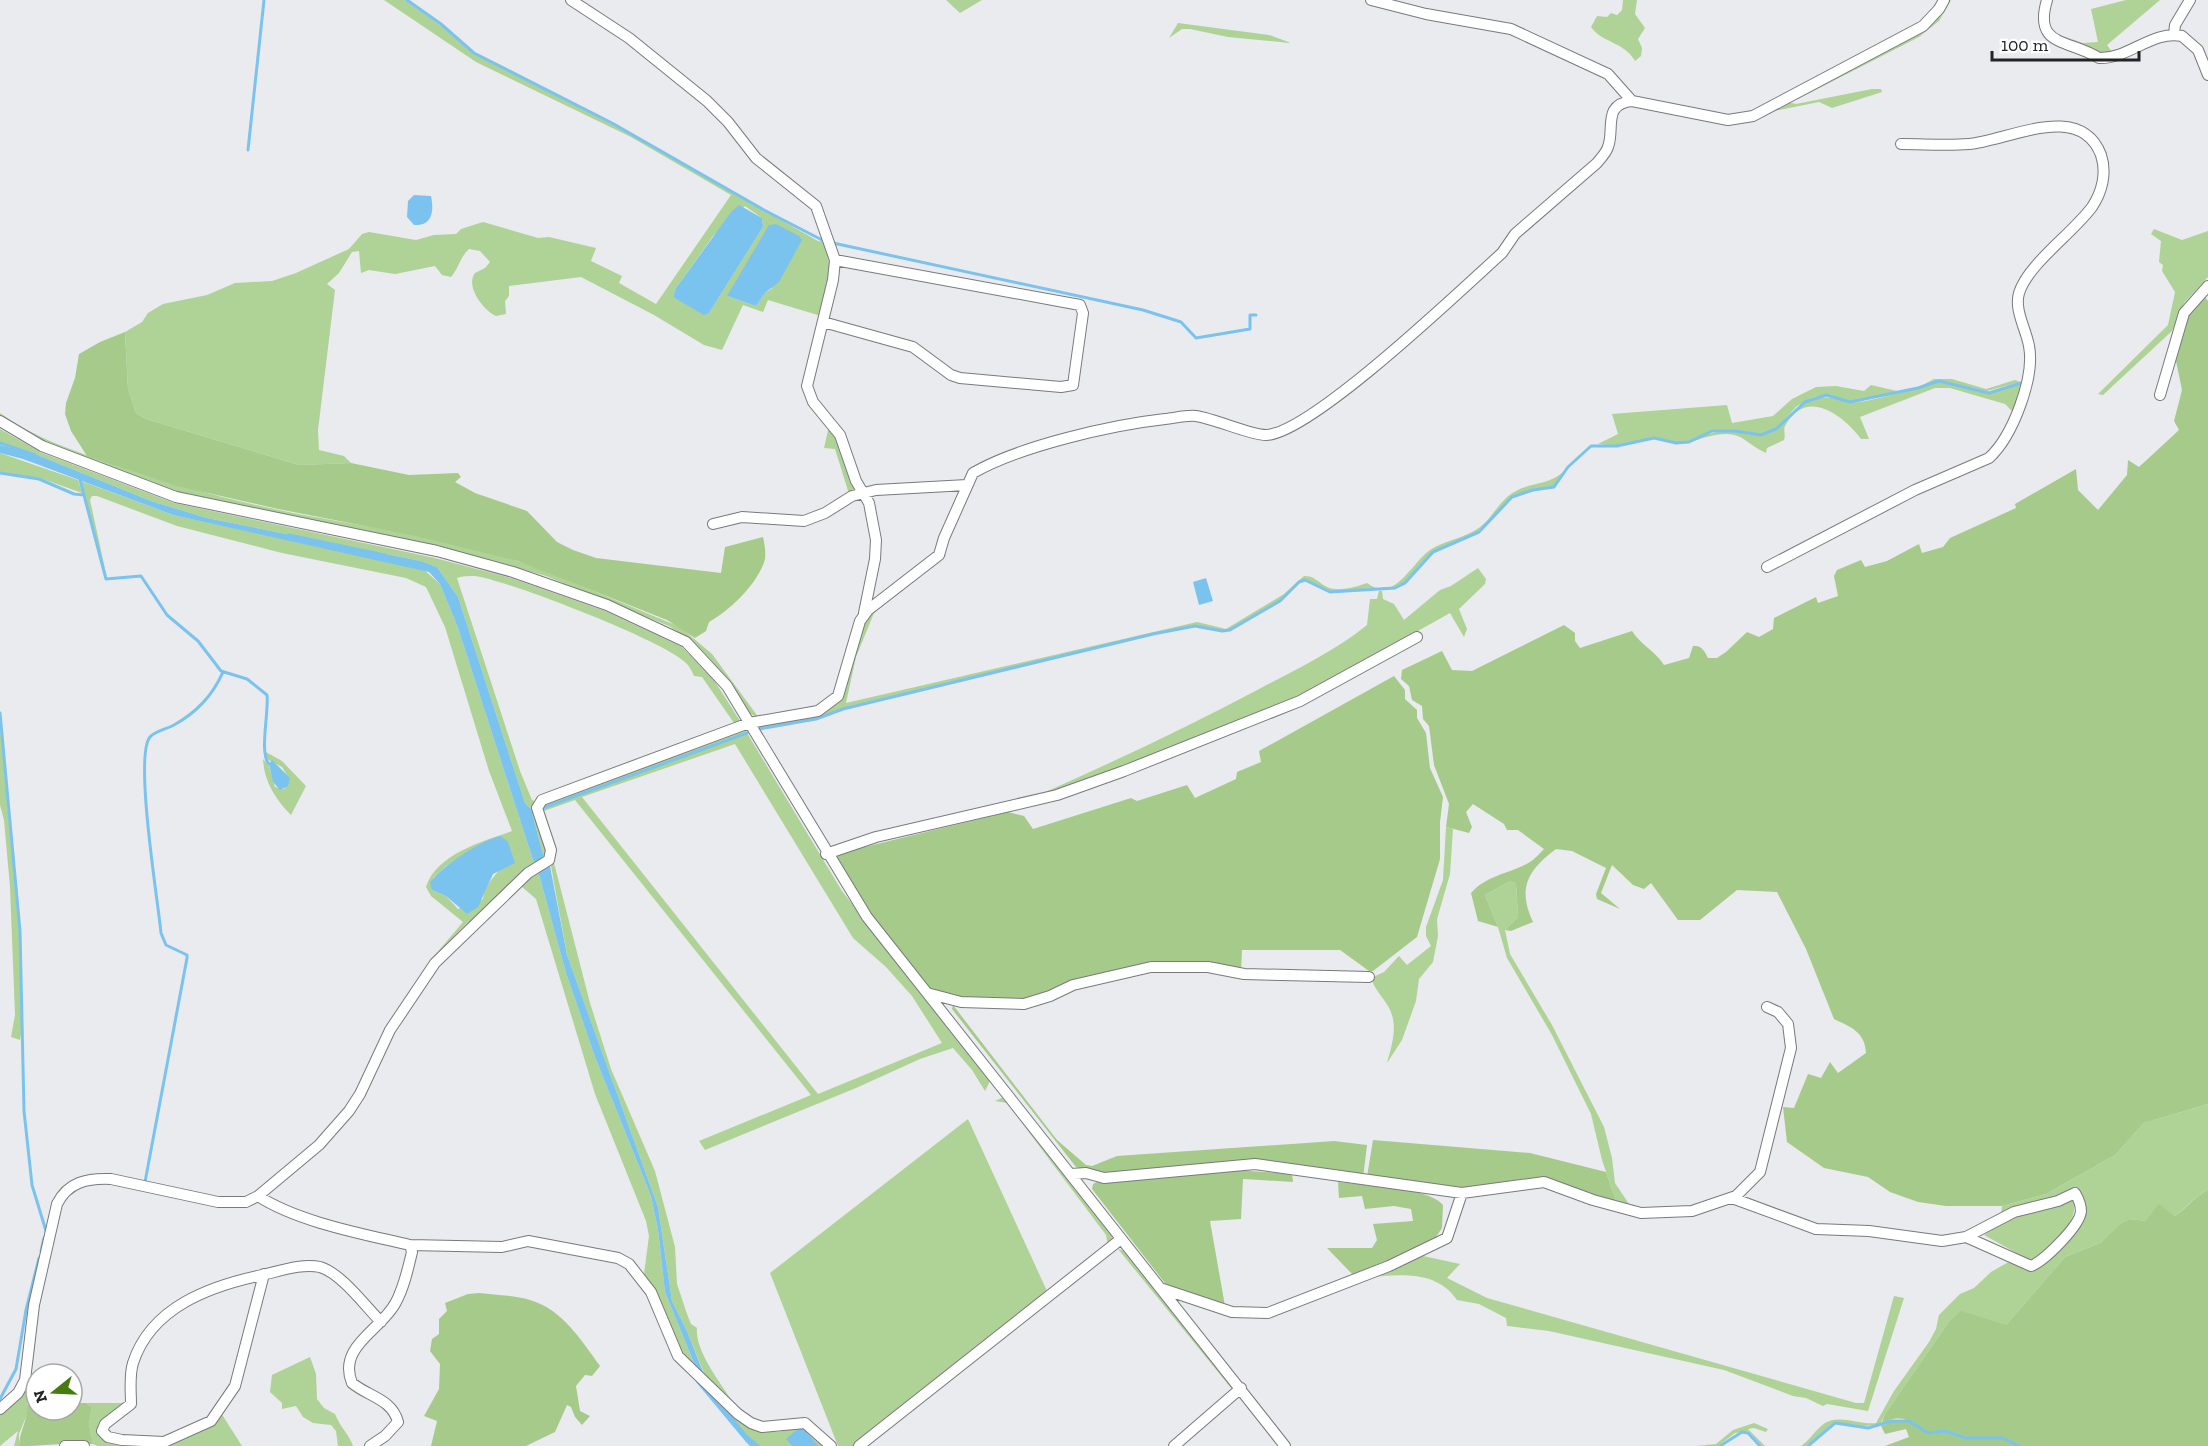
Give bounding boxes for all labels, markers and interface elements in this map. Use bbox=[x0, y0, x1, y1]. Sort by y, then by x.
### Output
scale bar bbox=[1992, 24, 2139, 62]
text: 100 m bbox=[2001, 34, 2049, 56]
north arrow bbox=[24, 1362, 84, 1422]
text: N bbox=[29, 1388, 51, 1405]

